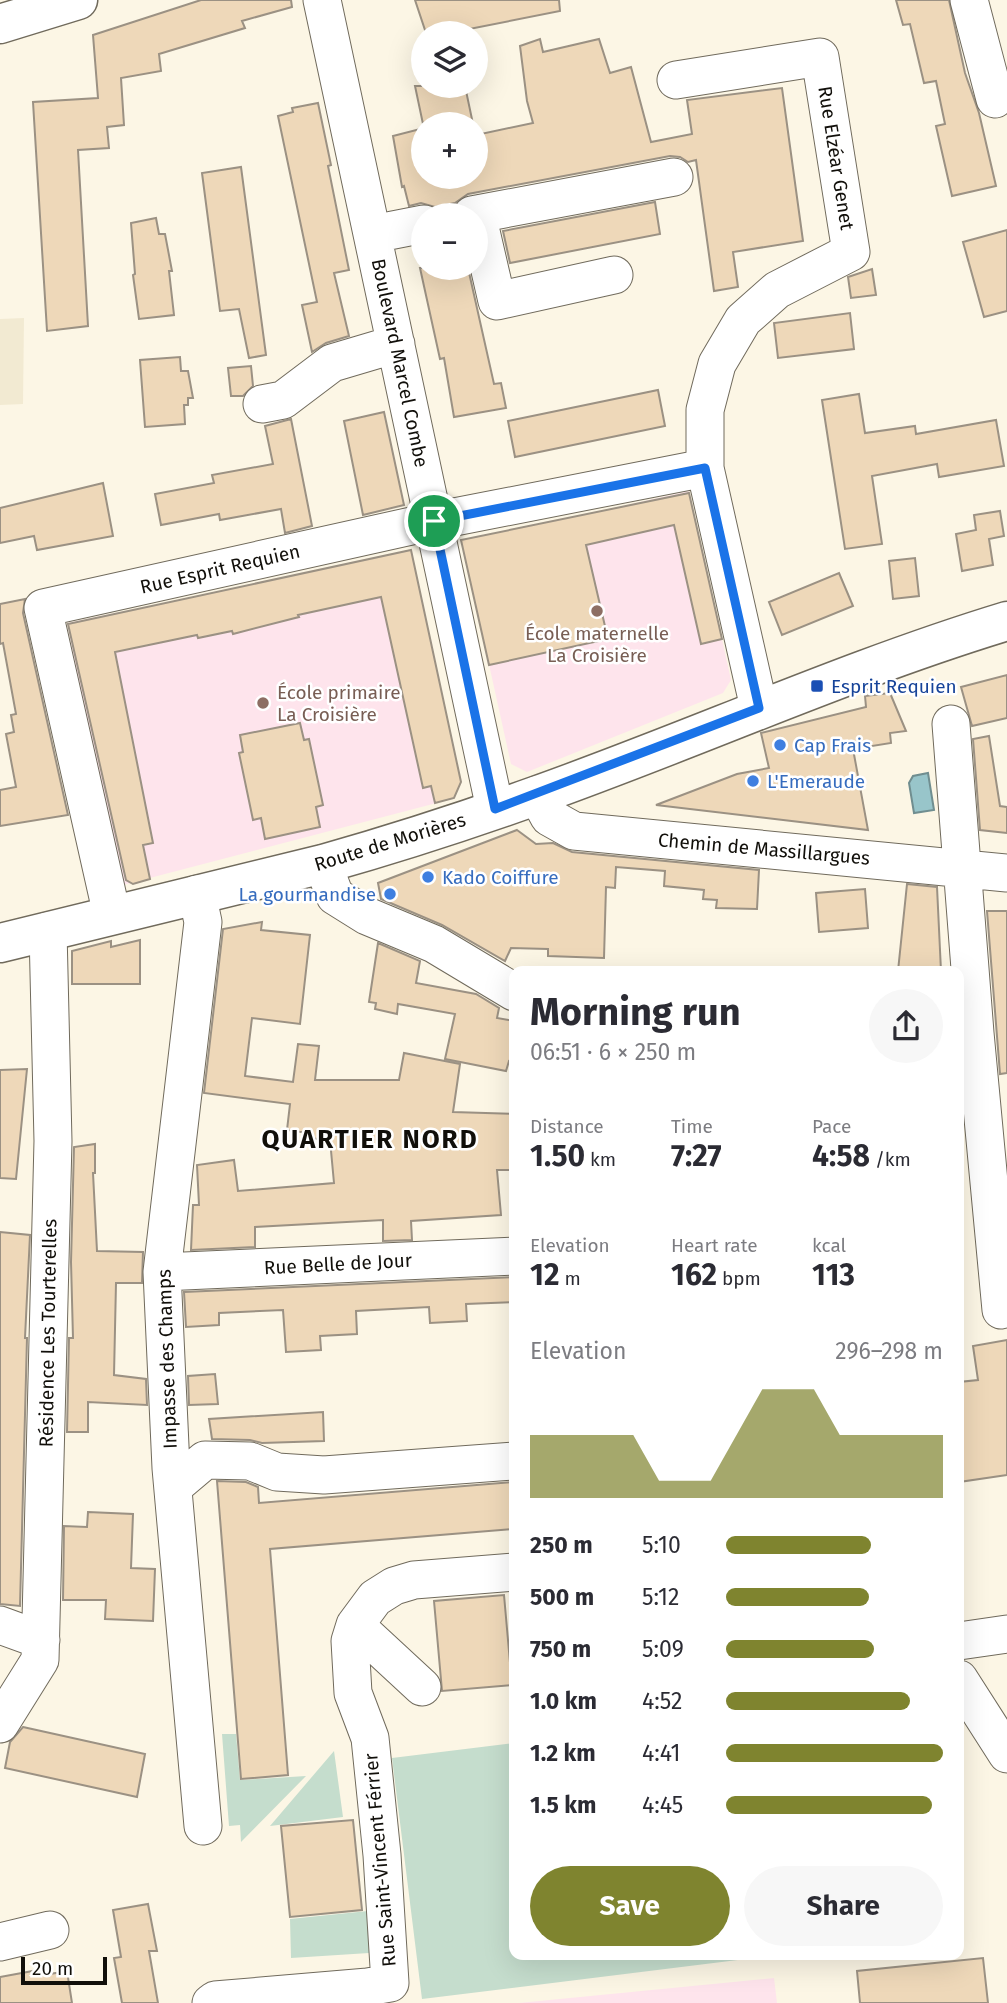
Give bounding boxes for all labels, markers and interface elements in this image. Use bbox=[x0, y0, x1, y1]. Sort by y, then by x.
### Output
map controls bbox=[411, 21, 488, 280]
button: layers bbox=[411, 21, 488, 98]
street label: Rue Elzéar Genet bbox=[813, 84, 859, 232]
button: + bbox=[411, 112, 488, 189]
button: − bbox=[411, 203, 488, 280]
street label: Boulevard Marcel Combe bbox=[367, 257, 433, 469]
pin bbox=[404, 491, 464, 551]
icon: arrive bbox=[415, 502, 453, 540]
street label: Rue Esprit Requien bbox=[138, 539, 302, 599]
marker: École maternelle La Croisière bbox=[589, 603, 605, 619]
place label: École maternelle La Croisière bbox=[525, 622, 669, 667]
place label: Esprit Requien bbox=[831, 675, 957, 698]
marker: Esprit Requien bbox=[809, 678, 825, 694]
place label: École primaire La Croisière bbox=[277, 681, 401, 726]
marker: École primaire La Croisière bbox=[255, 695, 271, 711]
place label: Cap Frais bbox=[794, 734, 871, 757]
marker: Cap Frais bbox=[772, 737, 788, 753]
place label: L'Emeraude bbox=[767, 770, 865, 793]
marker: L'Emeraude bbox=[745, 773, 761, 789]
street label: Route de Morières bbox=[312, 808, 469, 876]
street label: Chemin de Massillargues bbox=[657, 828, 871, 870]
place label: Kado Coiffure bbox=[442, 866, 559, 889]
marker: Kado Coiffure bbox=[420, 869, 436, 885]
place label: La gourmandise bbox=[239, 883, 376, 906]
marker: La gourmandise bbox=[382, 886, 398, 902]
text: Morning run bbox=[530, 989, 741, 1035]
button: share bbox=[869, 989, 943, 1063]
text: 06:51 · 6 × 250 m bbox=[530, 1038, 696, 1066]
text: Distance bbox=[530, 1115, 604, 1138]
text: Time bbox=[671, 1115, 713, 1138]
text: Pace bbox=[812, 1115, 851, 1138]
district label: QUARTIER NORD bbox=[261, 1124, 479, 1155]
text: 1.50 bbox=[530, 1138, 585, 1174]
text: 7:27 bbox=[671, 1138, 722, 1174]
text: 4:58 bbox=[812, 1138, 870, 1174]
text: km bbox=[585, 1148, 616, 1171]
text: /km bbox=[870, 1148, 911, 1171]
street label: Résidence Les Tourterelles bbox=[35, 1218, 61, 1447]
text: Elevation bbox=[530, 1234, 610, 1257]
text: Heart rate bbox=[671, 1234, 758, 1257]
text: kcal bbox=[812, 1234, 846, 1257]
street label: Rue Belle de Jour bbox=[263, 1249, 413, 1279]
text: 12 bbox=[530, 1257, 559, 1293]
text: 162 bbox=[671, 1257, 717, 1293]
text: 113 bbox=[812, 1257, 855, 1293]
text: m bbox=[559, 1267, 581, 1290]
text: bpm bbox=[717, 1267, 761, 1290]
street label: Impasse des Champs bbox=[152, 1269, 182, 1449]
text: Elevation bbox=[530, 1337, 626, 1365]
text: 296–298 m bbox=[835, 1337, 943, 1365]
text: 250 m bbox=[530, 1531, 593, 1559]
text: 5:10 bbox=[642, 1531, 681, 1559]
text: 500 m bbox=[530, 1583, 594, 1611]
text: 5:12 bbox=[642, 1583, 679, 1611]
text: 750 m bbox=[530, 1635, 591, 1663]
text: 5:09 bbox=[642, 1635, 684, 1663]
text: 1.0 km bbox=[530, 1687, 597, 1715]
text: 4:52 bbox=[642, 1687, 682, 1715]
text: 1.2 km bbox=[530, 1739, 596, 1767]
text: 4:41 bbox=[642, 1739, 681, 1767]
street label: Rue Saint-Vincent Férrier bbox=[359, 1752, 401, 1968]
text: 1.5 km bbox=[530, 1791, 596, 1819]
text: 4:45 bbox=[642, 1791, 683, 1819]
button: Save bbox=[530, 1866, 730, 1946]
button: Share bbox=[744, 1866, 943, 1946]
scale bar bbox=[21, 1954, 107, 1986]
text: 20 m bbox=[32, 1957, 73, 1980]

